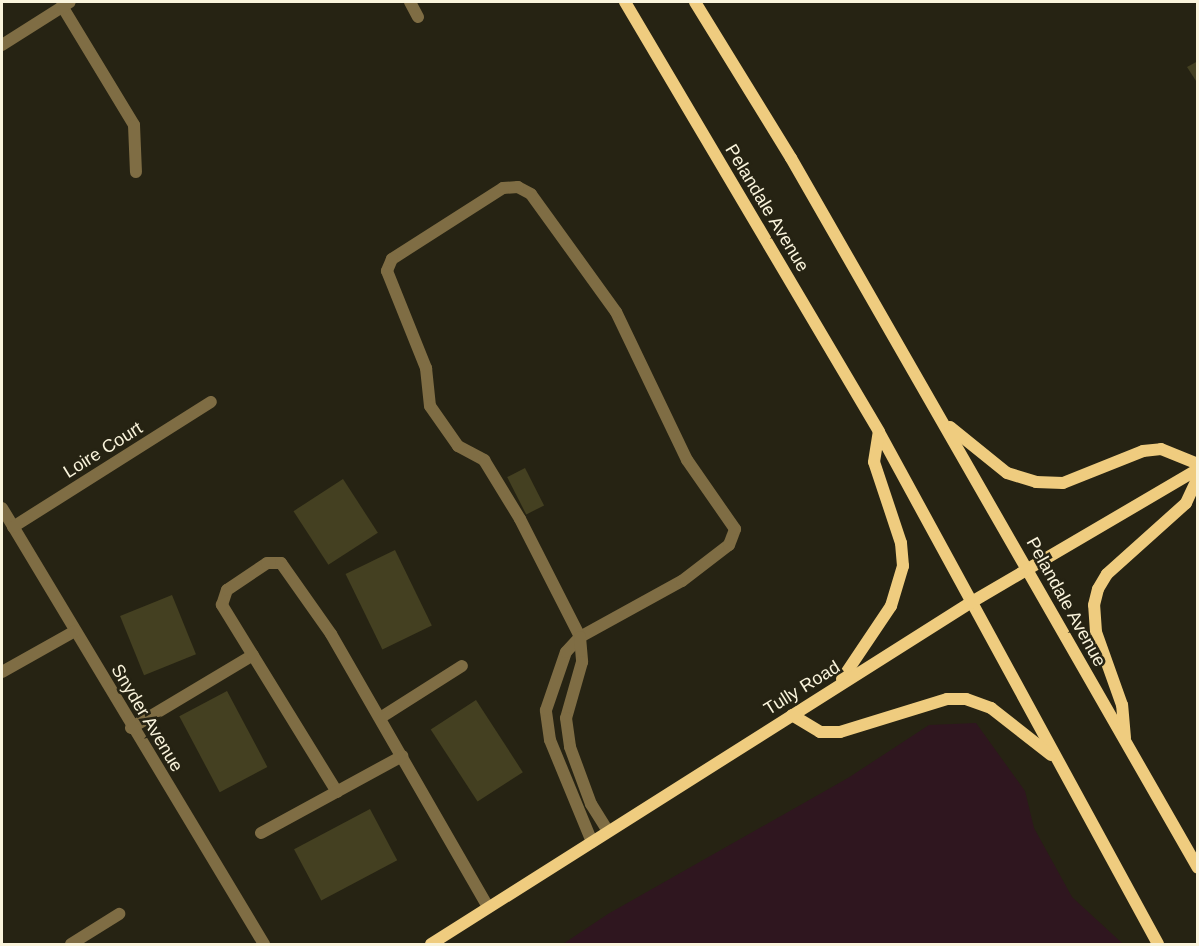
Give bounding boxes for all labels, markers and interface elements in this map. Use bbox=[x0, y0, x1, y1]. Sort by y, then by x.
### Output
street label: Pelandale Avenue bbox=[720, 140, 814, 276]
street label: Loire Court bbox=[60, 417, 146, 483]
street label: Pelandale Avenue bbox=[1021, 533, 1111, 671]
street label: Tully Road bbox=[760, 656, 844, 720]
street label: Snyder Avenue bbox=[106, 660, 188, 776]

